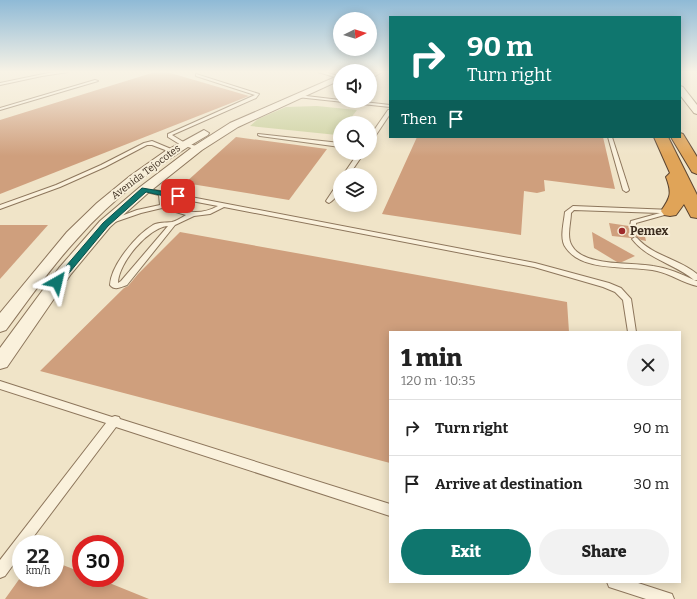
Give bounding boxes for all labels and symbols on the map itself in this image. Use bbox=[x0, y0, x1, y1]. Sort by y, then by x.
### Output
north arrow bbox=[333, 12, 377, 56]
street label: Avenida Tejocotes bbox=[109, 142, 183, 202]
pin bbox=[161, 179, 195, 213]
place label: Pemex bbox=[630, 224, 669, 238]
marker: Pemex bbox=[617, 226, 627, 236]
position arrow bbox=[36, 261, 78, 303]
speed limit sign: 30 bbox=[72, 535, 124, 587]

